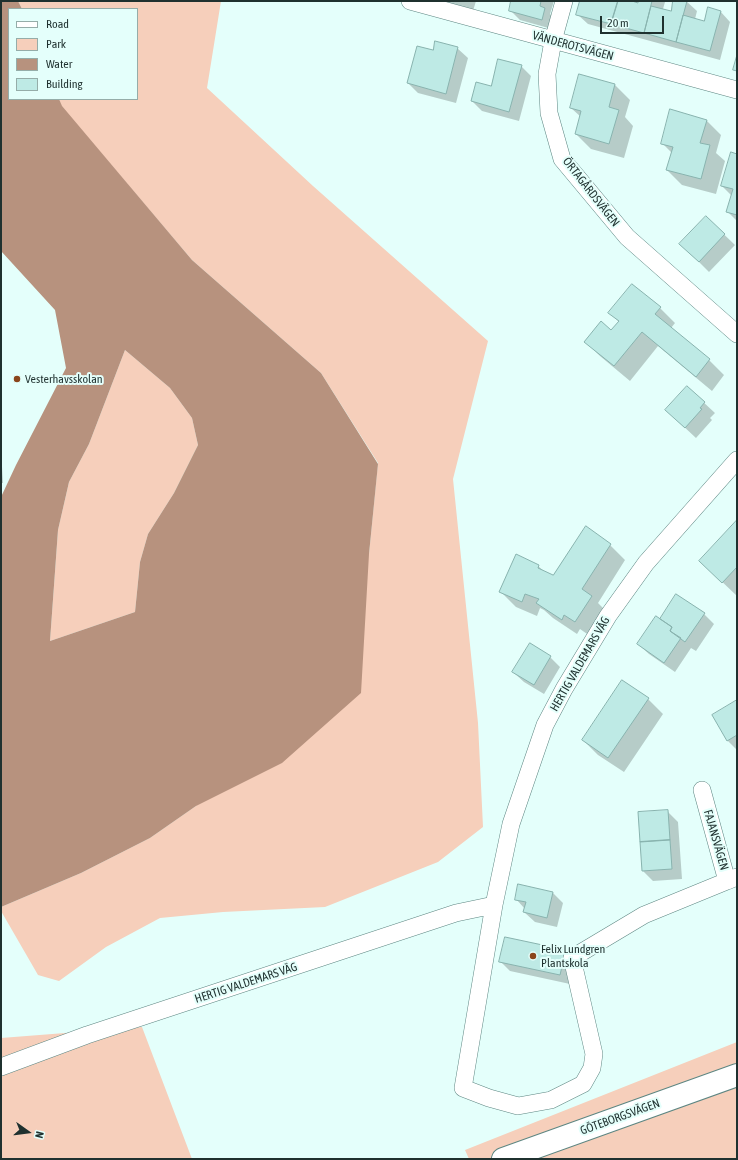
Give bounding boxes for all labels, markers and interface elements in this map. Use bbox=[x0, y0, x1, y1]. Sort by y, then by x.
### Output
legend bbox=[8, 8, 138, 100]
scale bar bbox=[602, 8, 666, 34]
text: 20 m bbox=[607, 16, 629, 30]
text: Road bbox=[46, 17, 69, 31]
street label: VÄNDEROTSVÄGEN bbox=[531, 28, 615, 64]
text: Park bbox=[46, 37, 66, 51]
text: Water bbox=[46, 57, 72, 71]
text: Building bbox=[46, 77, 83, 91]
street label: ÖRTAGÅRDSVÄGEN bbox=[560, 155, 622, 229]
place label: Vesterhavsskolan bbox=[25, 372, 103, 386]
marker: Vesterhavsskolan bbox=[12, 374, 22, 384]
street label: HERTIG VALDEMARS VÄG bbox=[547, 614, 613, 714]
street label: FAJANSVÄGEN bbox=[700, 808, 732, 872]
place label: Felix Lundgren Plantskola bbox=[541, 942, 605, 970]
marker: Felix Lundgren Plantskola bbox=[528, 951, 538, 961]
street label: HERTIG VALDEMARS VÄG bbox=[193, 960, 299, 1006]
street label: GÖTEBORGSVÄGEN bbox=[578, 1096, 662, 1138]
north arrow bbox=[8, 1112, 48, 1152]
text: N bbox=[33, 1130, 46, 1140]

